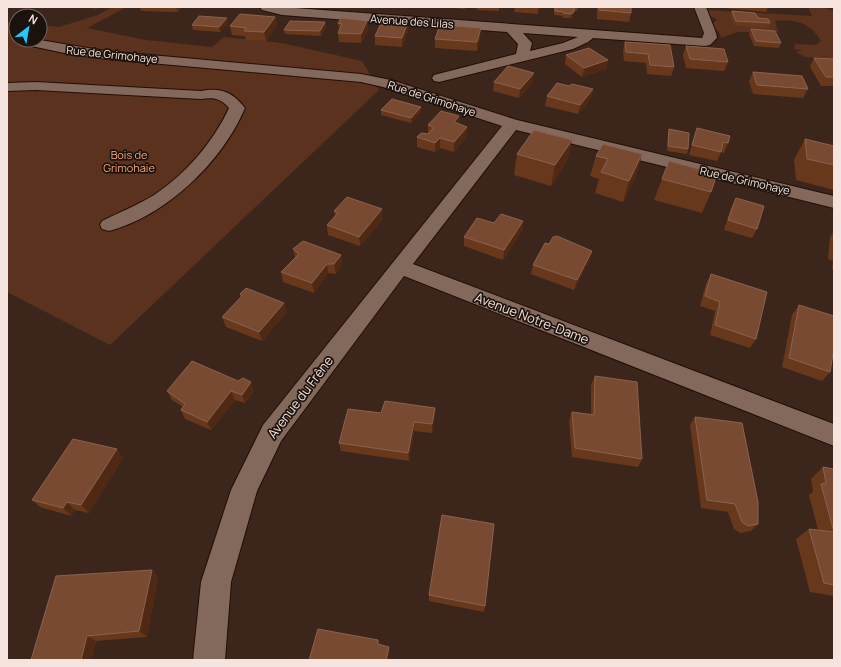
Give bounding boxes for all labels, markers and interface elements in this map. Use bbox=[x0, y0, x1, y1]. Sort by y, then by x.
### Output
north arrow bbox=[8, 8, 48, 48]
text: N bbox=[26, 11, 41, 28]
street label: Avenue des Lilas bbox=[370, 11, 454, 31]
street label: Rue de Grimohaye bbox=[66, 42, 159, 66]
street label: Rue de Grimohaye bbox=[386, 77, 478, 119]
park label: Bois de Grimohaie bbox=[103, 147, 155, 175]
street label: Rue de Grimohaye bbox=[699, 162, 792, 198]
street label: Avenue Notre-Dame bbox=[472, 288, 592, 348]
street label: Avenue du Frêne bbox=[263, 352, 337, 442]

